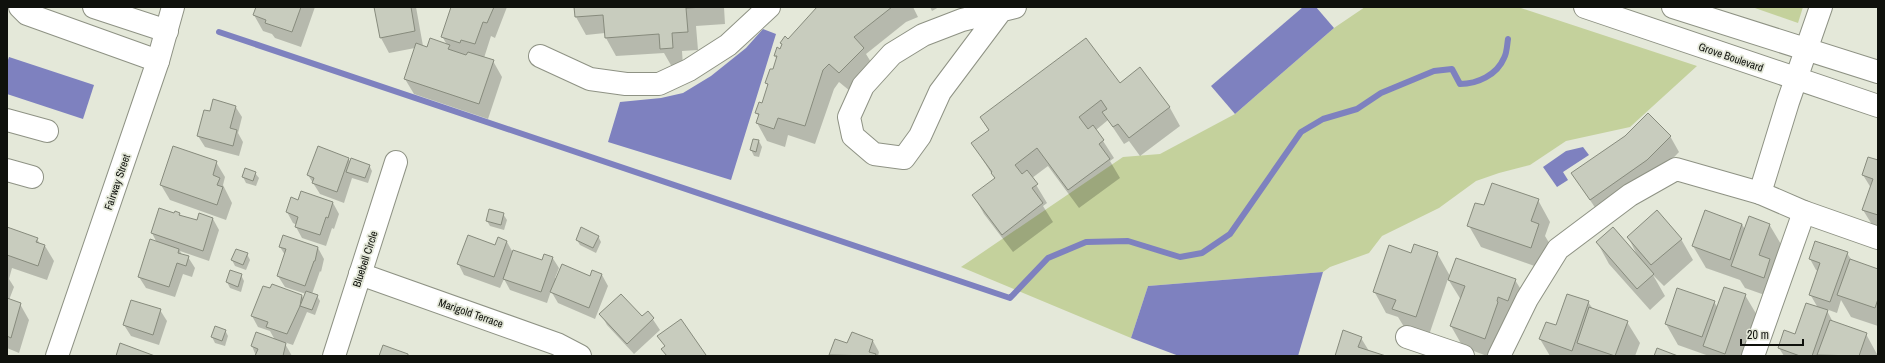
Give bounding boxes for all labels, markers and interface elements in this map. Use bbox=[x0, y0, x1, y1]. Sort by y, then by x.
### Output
street label: Grove Boulevard bbox=[1697, 39, 1765, 75]
street label: Fairway Street bbox=[101, 152, 133, 212]
street label: Bluebell Circle bbox=[349, 229, 381, 289]
street label: Marigold Terrace bbox=[437, 295, 505, 331]
scale bar bbox=[1741, 321, 1803, 347]
text: 20 m bbox=[1747, 327, 1769, 343]

